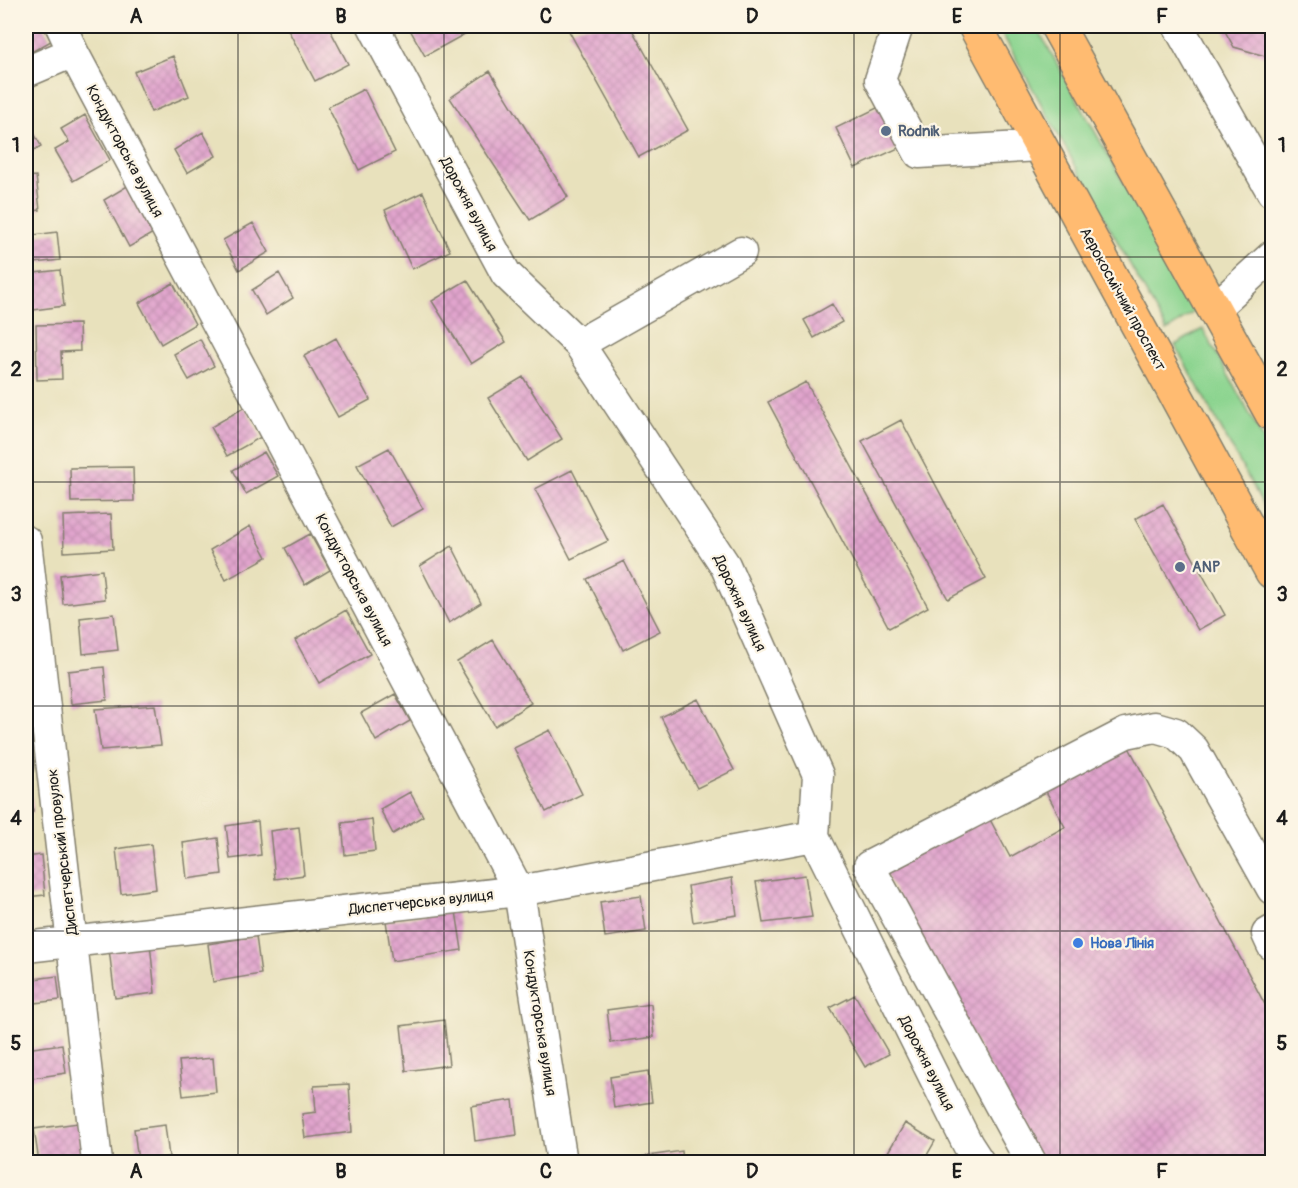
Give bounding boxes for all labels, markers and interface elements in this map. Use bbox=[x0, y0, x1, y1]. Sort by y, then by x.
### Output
text: A bbox=[130, 4, 143, 29]
text: B bbox=[335, 4, 347, 29]
text: C bbox=[540, 4, 552, 29]
text: D bbox=[746, 4, 759, 29]
text: E bbox=[952, 4, 963, 29]
text: F bbox=[1156, 4, 1168, 29]
street label: Кондукторська вулиця bbox=[82, 82, 168, 221]
place label: Rodnik bbox=[898, 122, 940, 141]
marker: Rodnik bbox=[879, 124, 893, 138]
text: 1 bbox=[12, 133, 20, 158]
text: 1 bbox=[1278, 133, 1286, 158]
street label: Дорожня вулиця bbox=[435, 153, 501, 255]
street label: Аерокосмічний проспект bbox=[1075, 224, 1170, 375]
text: 2 bbox=[10, 357, 22, 382]
text: 2 bbox=[1276, 357, 1288, 382]
street label: Кондукторська вулиця bbox=[311, 511, 397, 650]
street label: Дорожня вулиця bbox=[708, 551, 770, 655]
place label: ANP bbox=[1192, 558, 1220, 577]
marker: ANP bbox=[1173, 560, 1187, 574]
text: 3 bbox=[10, 582, 22, 607]
text: 3 bbox=[1276, 582, 1288, 607]
street label: Диспетчерський провулок bbox=[43, 767, 82, 937]
text: 4 bbox=[10, 806, 22, 831]
text: 4 bbox=[1276, 806, 1288, 831]
street label: Диспетчерська вулиця bbox=[347, 885, 494, 920]
place label: Нова Лінія bbox=[1090, 934, 1154, 953]
marker: Нова Лінія bbox=[1071, 936, 1085, 950]
street label: Кондукторська вулиця bbox=[519, 949, 560, 1097]
street label: Дорожня вулиця bbox=[894, 1012, 959, 1114]
text: 5 bbox=[11, 1031, 22, 1056]
text: 5 bbox=[1277, 1031, 1288, 1056]
text: A bbox=[130, 1159, 143, 1184]
text: B bbox=[335, 1159, 347, 1184]
text: C bbox=[540, 1159, 552, 1184]
text: D bbox=[746, 1159, 759, 1184]
text: E bbox=[952, 1159, 963, 1184]
text: F bbox=[1156, 1159, 1168, 1184]

